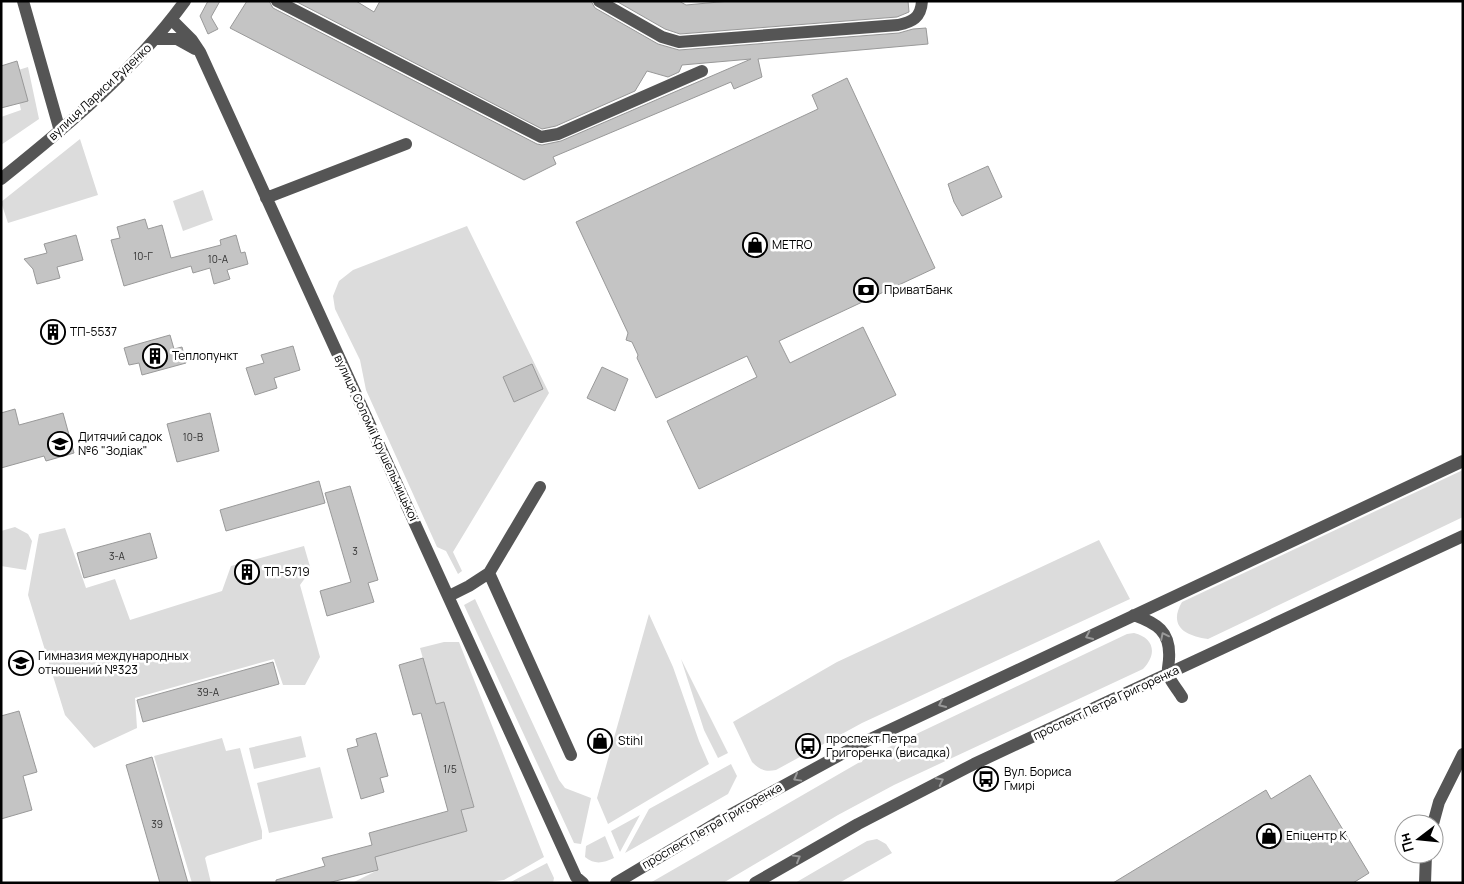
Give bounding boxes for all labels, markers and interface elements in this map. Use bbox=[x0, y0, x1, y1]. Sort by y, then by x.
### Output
street label: вулиця Лариси Руденко bbox=[44, 39, 155, 144]
shop icon: METRO bbox=[742, 232, 768, 258]
place label: METRO bbox=[772, 236, 813, 253]
house number: 10-Г bbox=[133, 249, 153, 263]
house number: 10-А bbox=[208, 252, 229, 266]
bank icon: ПриватБанк bbox=[853, 277, 879, 303]
place label: ПриватБанк bbox=[884, 281, 953, 298]
building icon: ТП-5537 bbox=[40, 319, 66, 345]
place label: ТП-5537 bbox=[70, 323, 117, 340]
building icon: Теплопункт bbox=[142, 343, 168, 369]
place label: Теплопункт bbox=[172, 347, 238, 364]
street label: вулиця Соломії Крушельницької bbox=[330, 352, 423, 525]
place label: Дитячий садок №6 "Зодіак" bbox=[78, 428, 163, 459]
house number: 10-В bbox=[183, 430, 203, 444]
school or university icon: Дитячий садок №6 "Зодіак" bbox=[47, 431, 73, 457]
house number: 3 bbox=[352, 544, 358, 558]
house number: 3-А bbox=[109, 549, 126, 563]
building icon: ТП-5719 bbox=[234, 559, 260, 585]
place label: ТП-5719 bbox=[264, 563, 310, 580]
one-way arrow bbox=[1086, 629, 1095, 639]
one-way arrow bbox=[1160, 633, 1170, 642]
place label: Гимназия международных отношений №323 bbox=[38, 647, 189, 678]
school or university icon: Гимназия международных отношений №323 bbox=[8, 650, 34, 676]
street label: проспект Петра Григоренка bbox=[1030, 661, 1182, 744]
house number: 39-А bbox=[197, 685, 220, 699]
one-way arrow bbox=[938, 698, 947, 709]
shop icon: Stihl bbox=[587, 728, 613, 754]
place label: проспект Петра Григоренка (висадка) bbox=[826, 730, 951, 761]
place label: Stihl bbox=[618, 732, 643, 749]
bus stop icon: проспект Петра Григоренка (висадка) bbox=[795, 733, 821, 759]
house number: 1/5 bbox=[443, 762, 457, 776]
place label: Вул. Бориса Гмирі bbox=[1004, 763, 1071, 794]
bus stop icon: Вул. Бориса Гмирі bbox=[973, 766, 999, 792]
one-way arrow bbox=[794, 771, 803, 781]
one-way arrow bbox=[935, 777, 944, 787]
street label: проспект Петра Григоренка bbox=[638, 778, 785, 873]
north arrow bbox=[1394, 814, 1444, 864]
house number: 39 bbox=[151, 817, 163, 831]
shop icon: Епіцентр К bbox=[1256, 823, 1282, 849]
place label: Епіцентр К bbox=[1286, 827, 1348, 844]
text: Пн bbox=[1394, 831, 1418, 854]
one-way arrow bbox=[792, 855, 801, 865]

